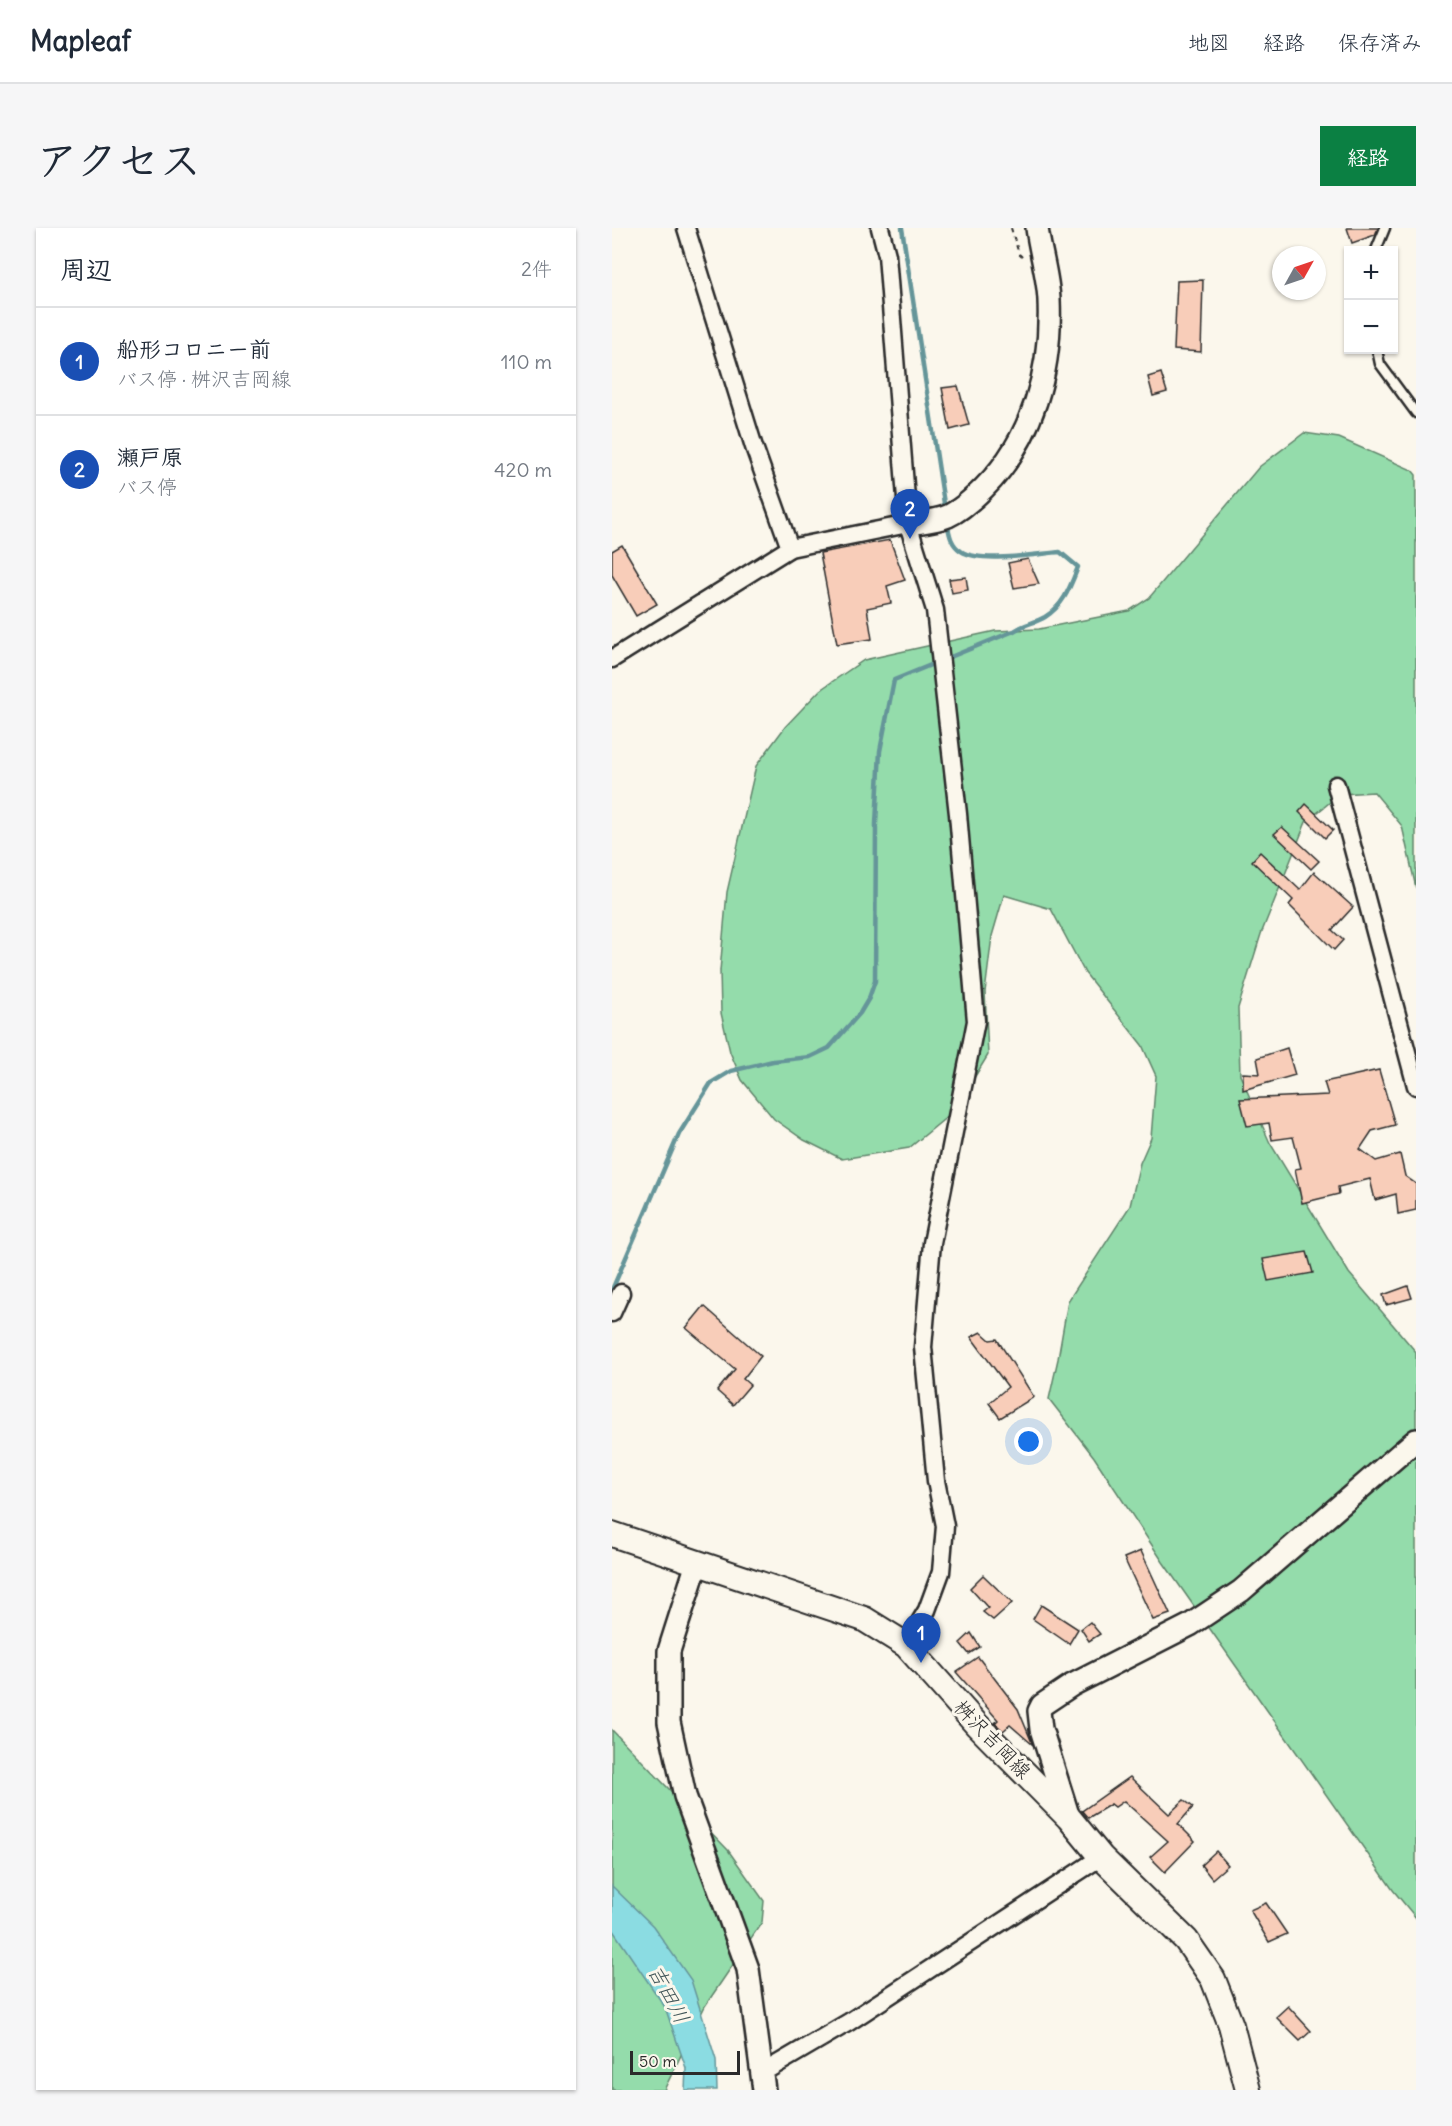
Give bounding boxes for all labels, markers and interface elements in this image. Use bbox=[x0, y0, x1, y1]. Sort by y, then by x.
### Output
text: Mapleaf bbox=[30, 23, 131, 59]
text: 地図 bbox=[1188, 29, 1230, 56]
text: 経路 bbox=[1263, 29, 1305, 56]
text: 保存済み bbox=[1338, 29, 1422, 56]
button: 経路 bbox=[1320, 126, 1416, 186]
text: アクセス bbox=[36, 134, 201, 186]
north arrow bbox=[1272, 246, 1326, 300]
map controls bbox=[1344, 246, 1398, 354]
button: + bbox=[1344, 246, 1398, 300]
text: 周辺 bbox=[60, 253, 112, 286]
text: 2件 bbox=[521, 256, 552, 281]
button: − bbox=[1344, 300, 1398, 354]
text: 船形コロニー前 bbox=[117, 335, 271, 363]
text: 1 bbox=[76, 349, 83, 374]
text: 110 m bbox=[501, 349, 552, 374]
text: バス停 · 桝沢吉岡線 bbox=[117, 366, 291, 391]
text: 瀬戸原 bbox=[117, 443, 183, 471]
text: 2 bbox=[74, 457, 85, 482]
text: 420 m bbox=[494, 457, 552, 482]
text: バス停 bbox=[117, 474, 177, 499]
pin: 2 bbox=[890, 490, 930, 539]
your location bbox=[1014, 1427, 1043, 1456]
pin: 1 bbox=[902, 1614, 940, 1663]
street label: 桝沢吉岡線 bbox=[949, 1694, 1037, 1784]
water label: 吉田川 bbox=[642, 1960, 696, 2028]
scale bar bbox=[630, 2048, 740, 2076]
text: 50 m bbox=[639, 2051, 677, 2071]

